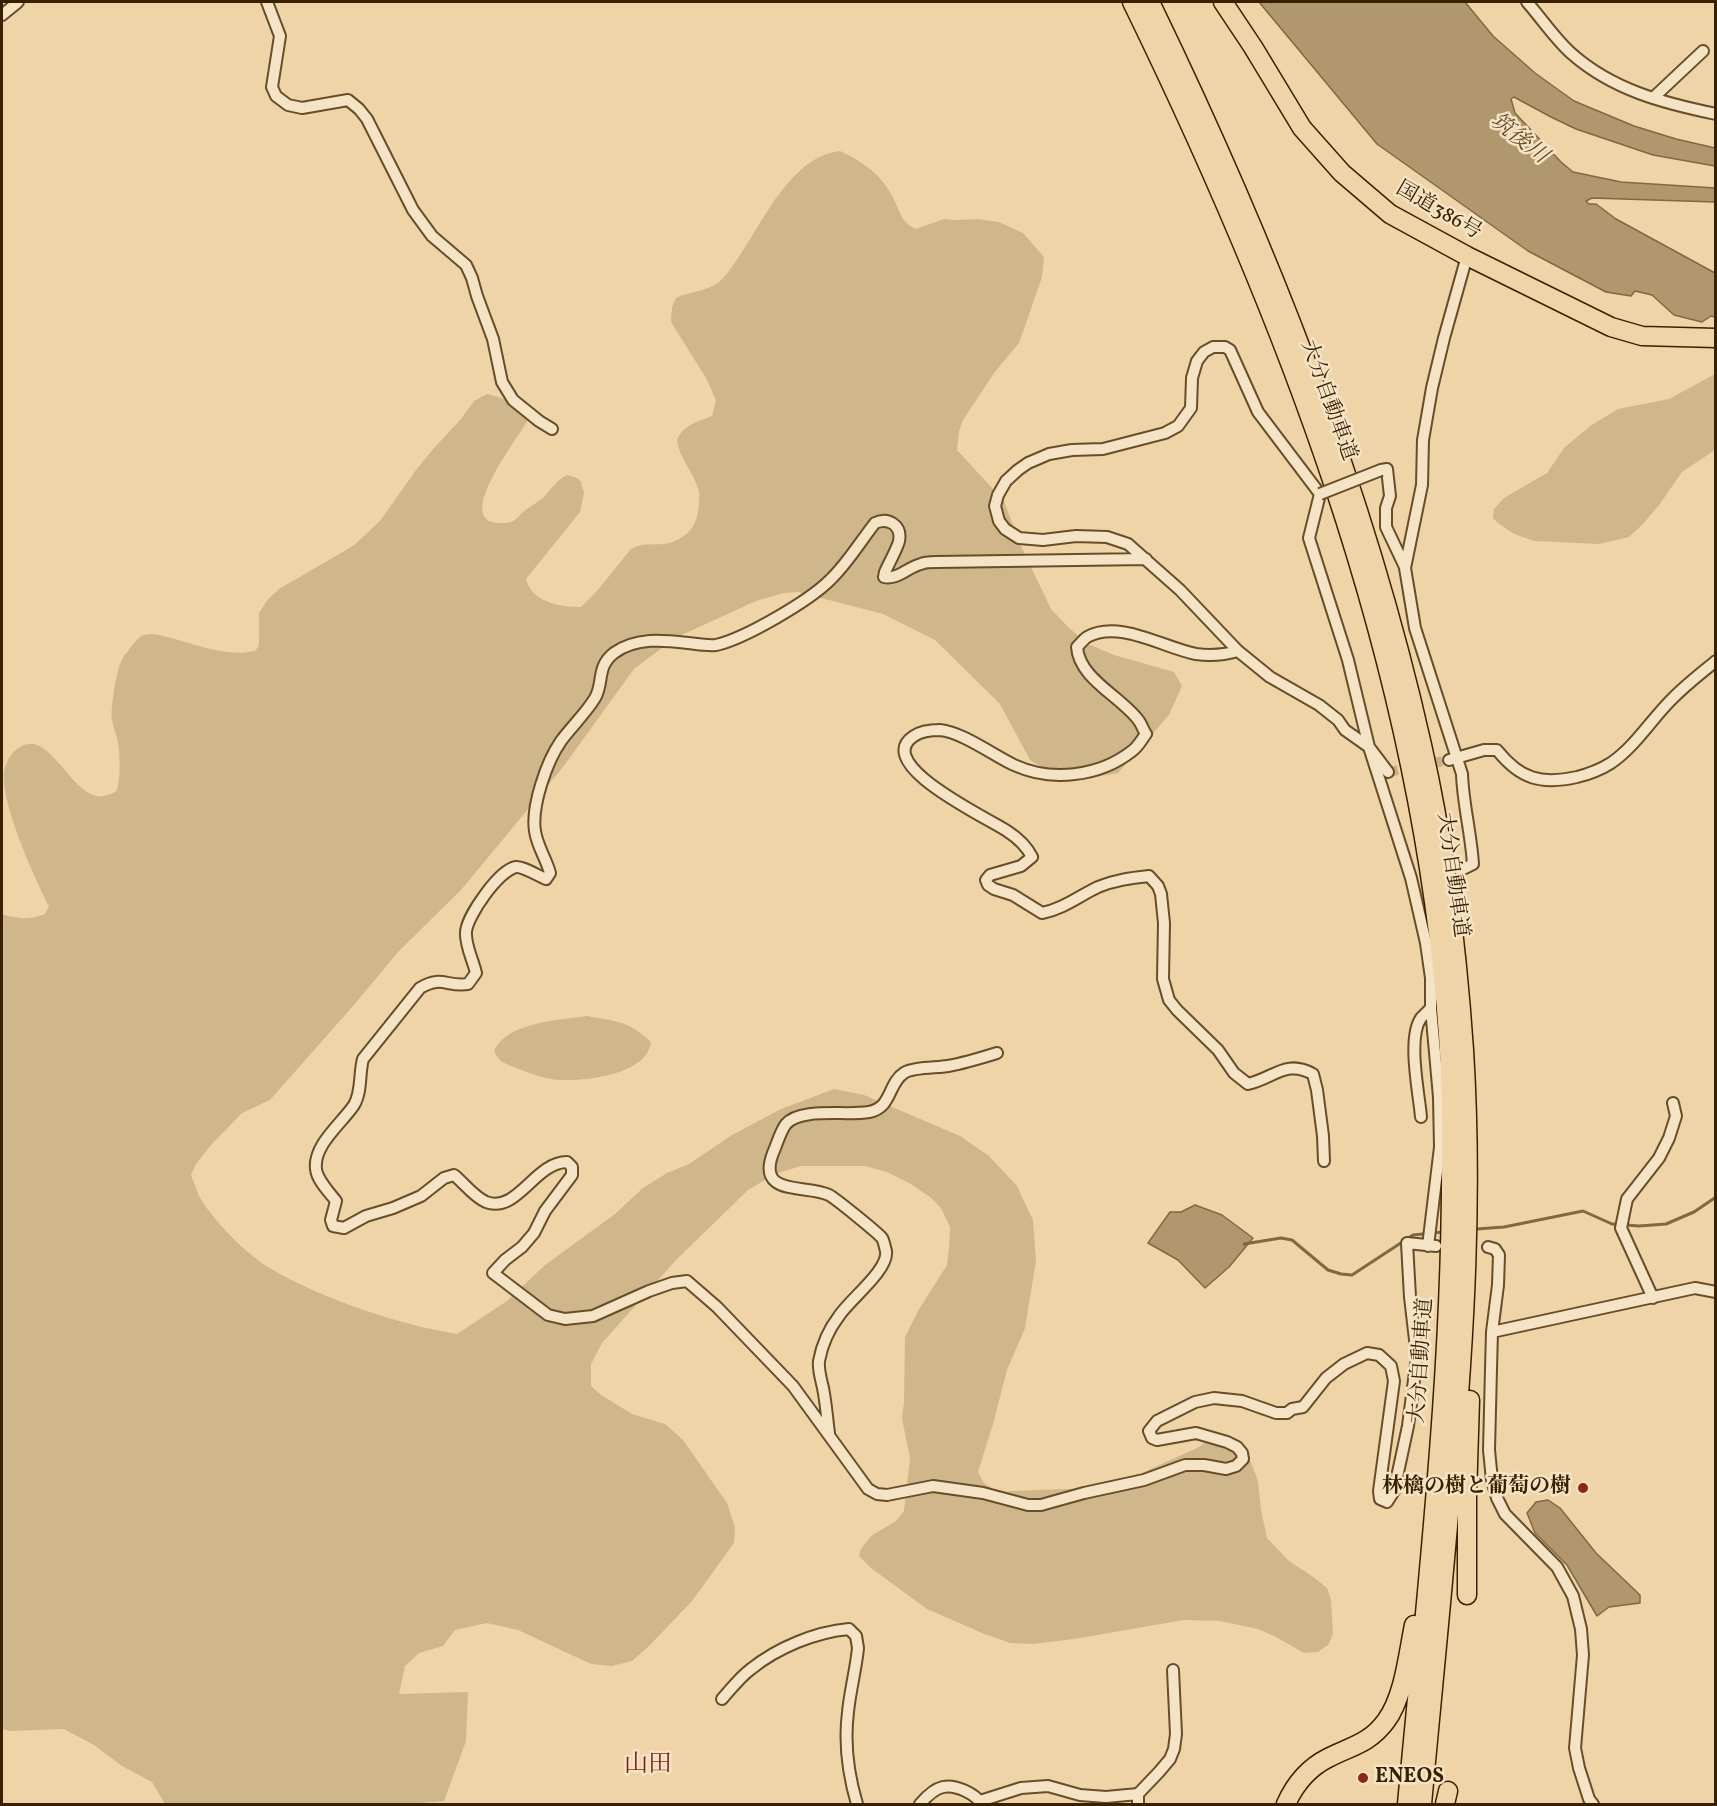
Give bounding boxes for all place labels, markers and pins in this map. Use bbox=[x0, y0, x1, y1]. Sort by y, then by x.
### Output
place label: 林檎の樹と葡萄の樹 bbox=[1382, 1475, 1571, 1501]
marker: 林檎の樹と葡萄の樹 bbox=[1576, 1481, 1590, 1495]
place label: ENEOS bbox=[1375, 1765, 1444, 1791]
marker: ENEOS bbox=[1356, 1771, 1370, 1785]

